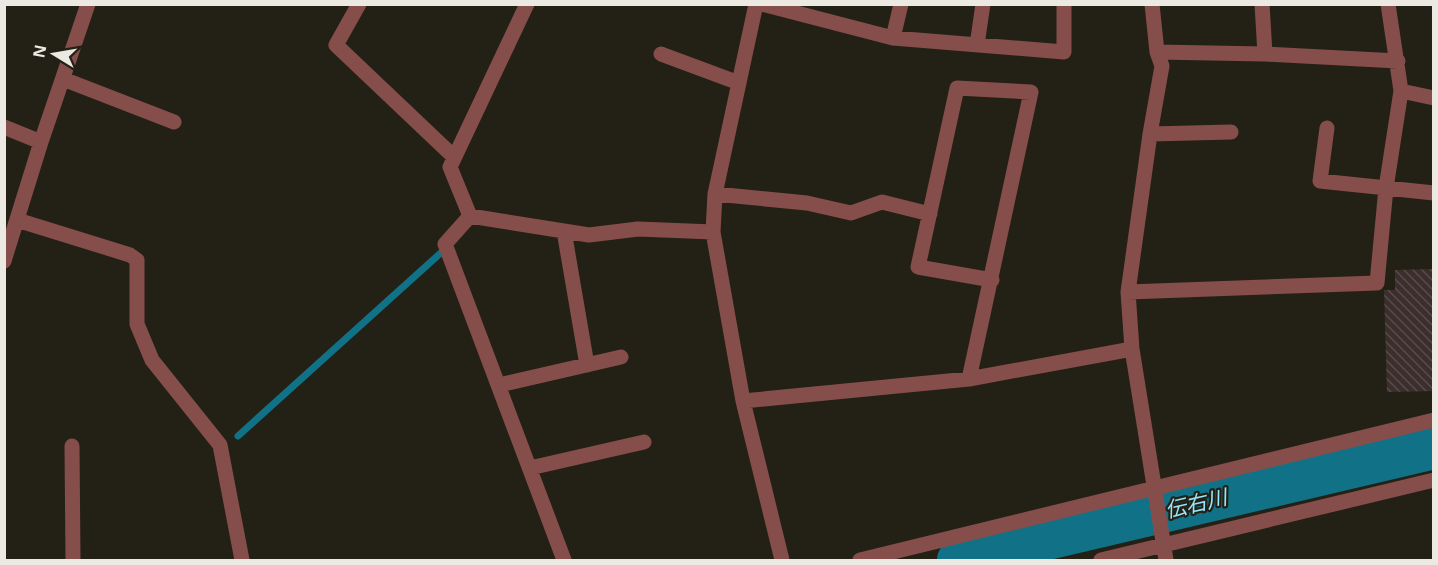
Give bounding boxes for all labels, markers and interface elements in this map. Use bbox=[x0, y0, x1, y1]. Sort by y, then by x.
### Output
north arrow bbox=[24, 24, 84, 84]
text: N bbox=[27, 43, 51, 60]
water label: 伝右川 bbox=[1162, 482, 1232, 524]

